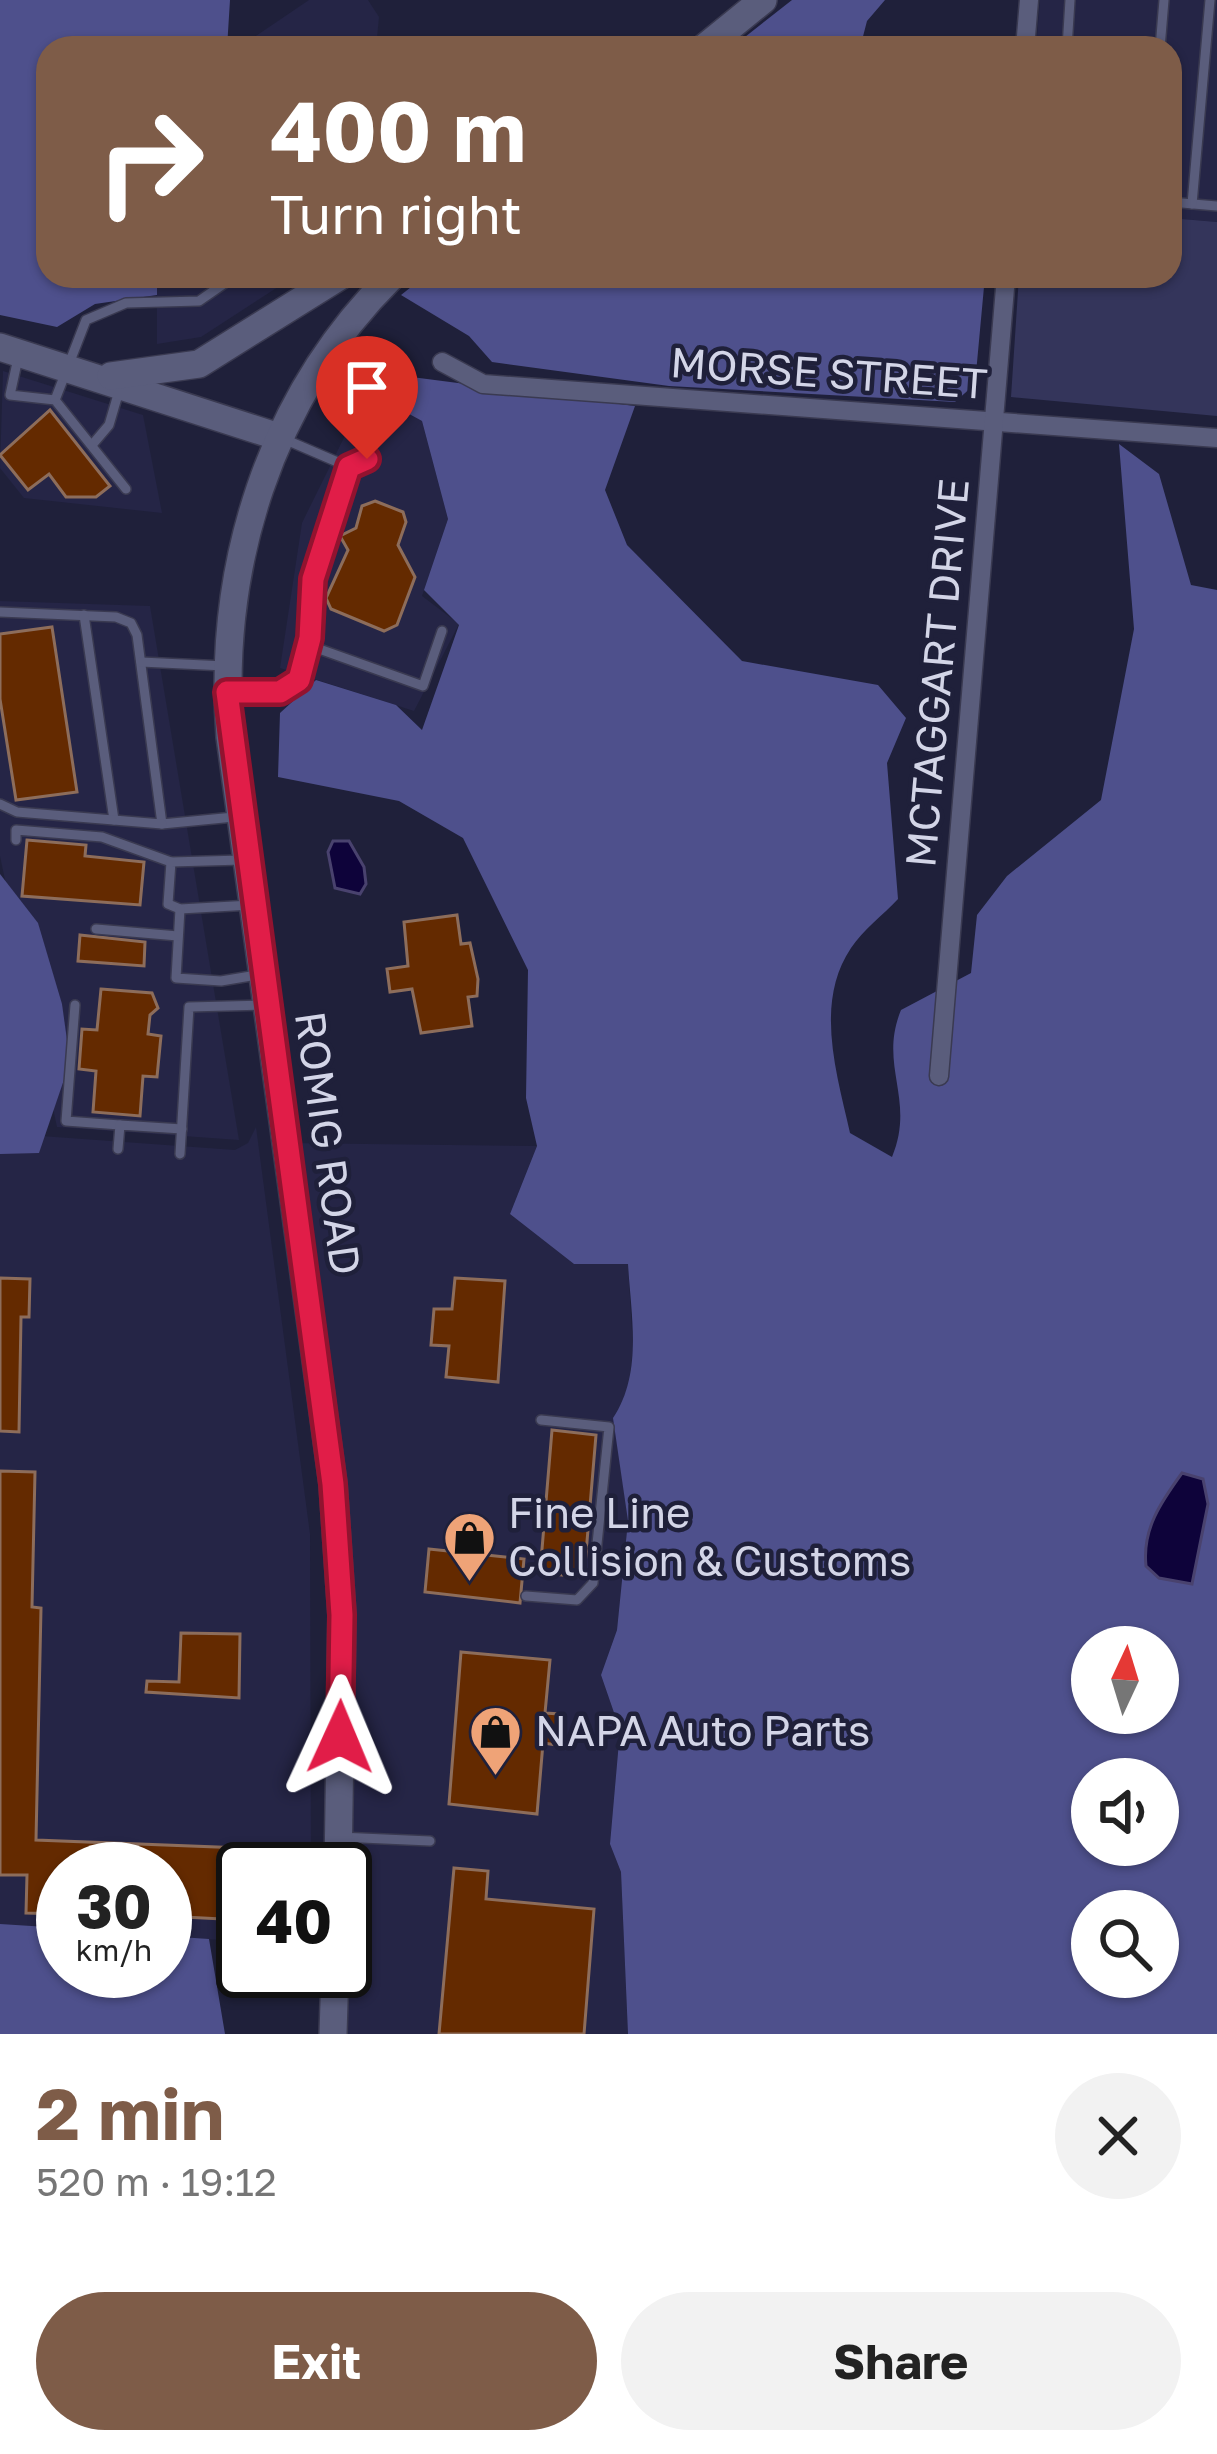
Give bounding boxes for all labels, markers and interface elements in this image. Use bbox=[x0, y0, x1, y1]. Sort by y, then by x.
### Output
text: 400 m bbox=[270, 80, 526, 180]
icon: right bbox=[72, 84, 228, 240]
text: Turn right bbox=[270, 181, 522, 246]
pin bbox=[316, 336, 418, 459]
street label: MORSE STREET bbox=[669, 336, 989, 408]
icon: arrive bbox=[334, 354, 400, 420]
street label: MCTAGGART DRIVE bbox=[894, 477, 978, 869]
street label: ROMIG ROAD bbox=[286, 1008, 372, 1278]
place label: Fine Line Collision & Customs bbox=[508, 1487, 911, 1585]
shop icon: Fine Line Collision & Customs bbox=[441, 1509, 497, 1583]
north arrow bbox=[1071, 1626, 1179, 1734]
map controls bbox=[1071, 1626, 1179, 1998]
position arrow bbox=[277, 1674, 403, 1800]
shop icon: NAPA Auto Parts bbox=[468, 1703, 524, 1777]
place label: NAPA Auto Parts bbox=[535, 1705, 870, 1755]
button: sound bbox=[1071, 1758, 1179, 1866]
speed limit sign: 40 bbox=[216, 1842, 372, 1998]
text: 30 bbox=[76, 1869, 152, 1941]
button: search bbox=[1071, 1890, 1179, 1998]
text: km/h bbox=[76, 1932, 152, 1968]
text: 2 min bbox=[36, 2069, 224, 2156]
button: close bbox=[1055, 2073, 1181, 2199]
text: 520 m · 19:12 bbox=[36, 2158, 277, 2205]
button: Exit bbox=[36, 2292, 597, 2430]
button: Share bbox=[621, 2292, 1181, 2430]

